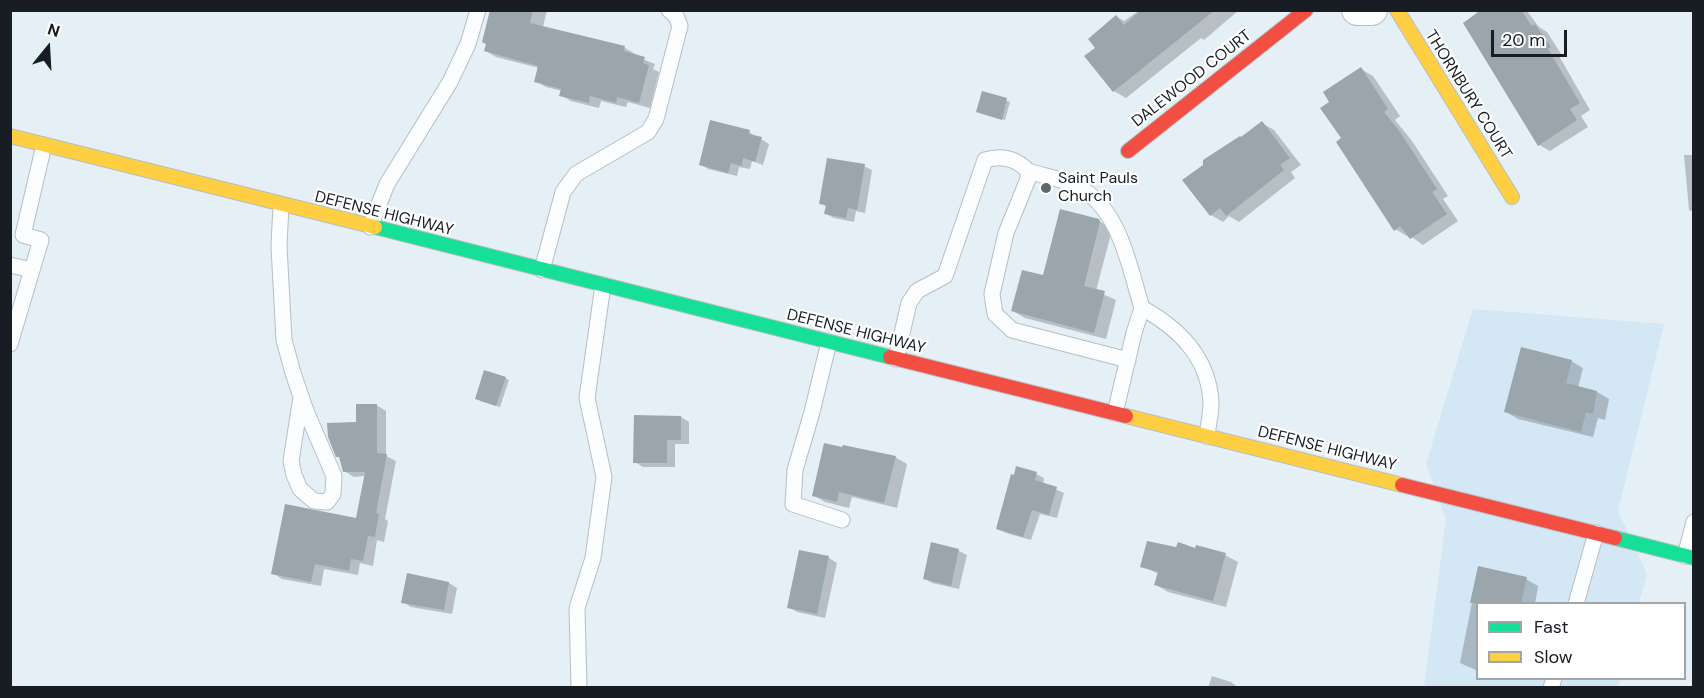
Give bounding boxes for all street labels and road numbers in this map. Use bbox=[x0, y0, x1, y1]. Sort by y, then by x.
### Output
street label: DALEWOOD COURT bbox=[1128, 26, 1256, 132]
street label: THORNBURY COURT bbox=[1421, 27, 1515, 163]
street label: DEFENSE HIGHWAY bbox=[313, 188, 455, 240]
street label: DEFENSE HIGHWAY bbox=[785, 306, 927, 358]
street label: DEFENSE HIGHWAY bbox=[1256, 423, 1398, 475]

